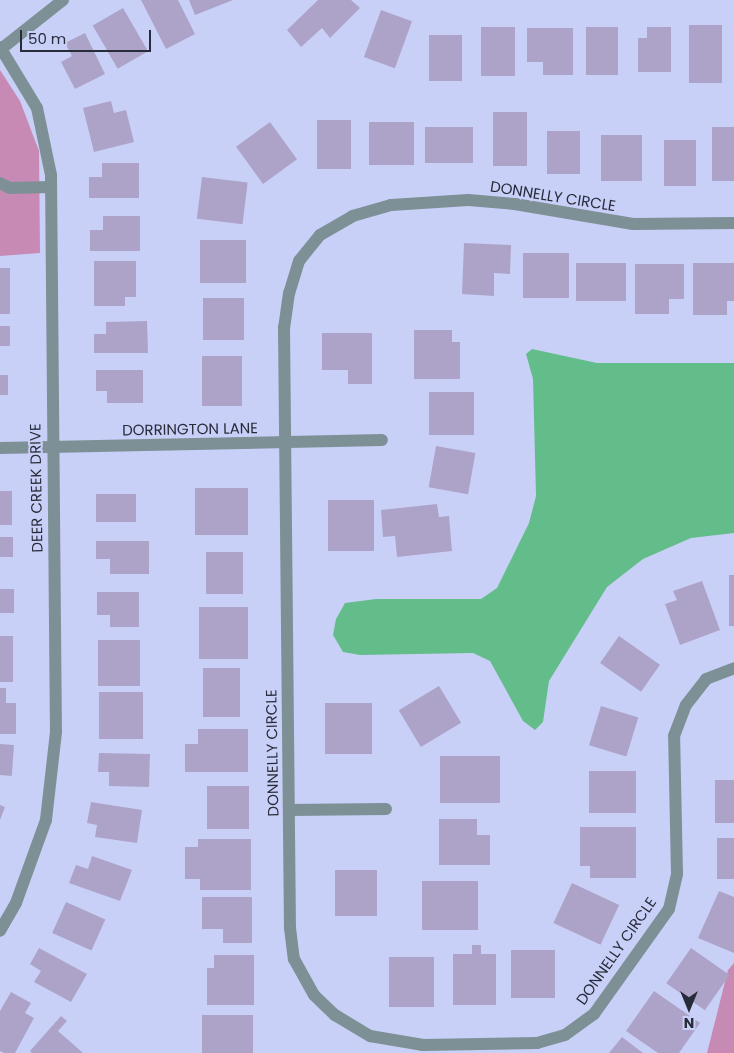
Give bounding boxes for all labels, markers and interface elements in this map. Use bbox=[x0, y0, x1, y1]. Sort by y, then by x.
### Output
scale bar bbox=[22, 20, 154, 52]
text: 50 m bbox=[28, 28, 66, 49]
street label: DONNELLY CIRCLE bbox=[489, 177, 617, 215]
street label: DORRINGTON LANE bbox=[122, 419, 258, 439]
street label: DEER CREEK DRIVE bbox=[26, 423, 46, 553]
street label: DONNELLY CIRCLE bbox=[262, 689, 282, 817]
street label: DONNELLY CIRCLE bbox=[572, 894, 660, 1008]
north arrow bbox=[664, 983, 714, 1033]
text: N bbox=[684, 1013, 694, 1033]

